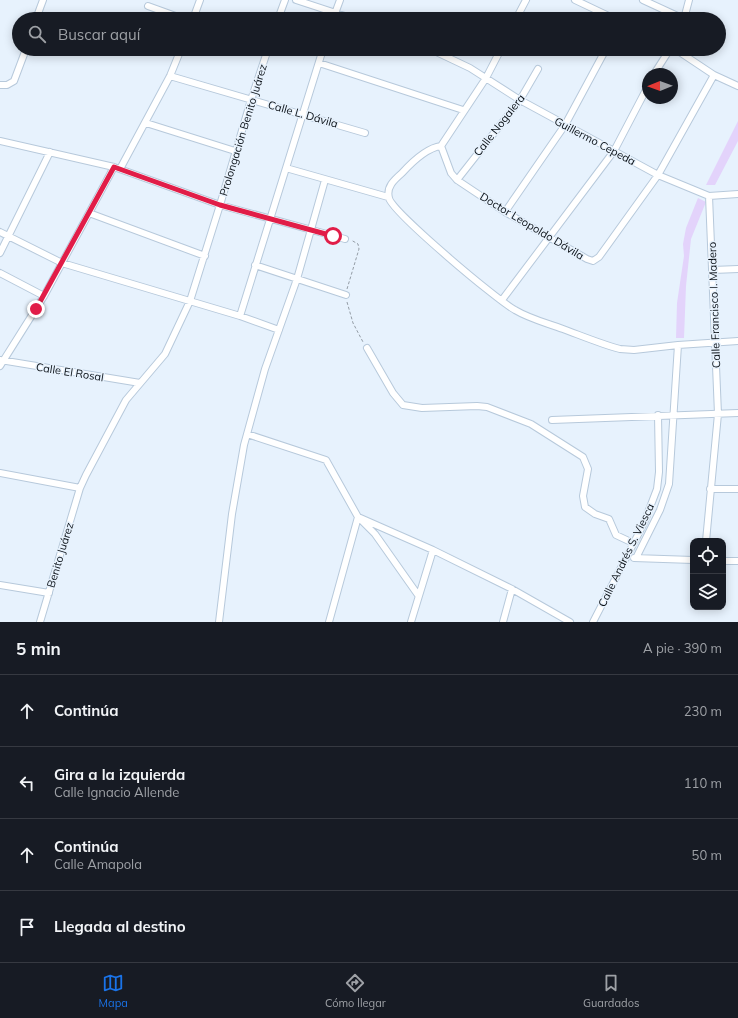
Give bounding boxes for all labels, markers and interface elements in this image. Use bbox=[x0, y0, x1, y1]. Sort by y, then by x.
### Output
search box bbox=[12, 12, 726, 56]
icon: search bbox=[26, 23, 48, 45]
text: Buscar aquí bbox=[58, 25, 140, 44]
street label: Prolongación Benito Juárez bbox=[216, 62, 270, 198]
north arrow bbox=[642, 68, 678, 104]
street label: Calle Nogalera bbox=[470, 91, 528, 159]
street label: Calle L. Dávila bbox=[266, 97, 340, 131]
street label: Guillermo Cepeda bbox=[552, 114, 638, 168]
street label: Doctor Leopoldo Dávila bbox=[477, 189, 587, 263]
route start bbox=[324, 227, 342, 245]
street label: Calle Francisco I. Madero bbox=[705, 242, 723, 368]
route end bbox=[27, 300, 45, 318]
street label: Calle El Rosal bbox=[35, 360, 105, 384]
street label: Calle Andrés S. Viesca bbox=[595, 501, 657, 609]
street label: Benito Juárez bbox=[43, 520, 77, 589]
map controls bbox=[690, 538, 726, 610]
button: locate bbox=[690, 538, 726, 574]
button: layers bbox=[690, 574, 726, 610]
text: 5 min bbox=[16, 638, 61, 659]
text: A pie · 390 m bbox=[643, 640, 722, 656]
icon: ahead bbox=[16, 700, 38, 722]
text: Continúa bbox=[54, 701, 119, 720]
text: 230 m bbox=[684, 703, 722, 719]
text: Gira a la izquierda bbox=[54, 765, 185, 784]
icon: left bbox=[16, 772, 38, 794]
text: 110 m bbox=[684, 775, 722, 791]
text: Calle Ignacio Allende bbox=[54, 784, 179, 800]
text: Continúa bbox=[54, 837, 119, 856]
icon: ahead bbox=[16, 844, 38, 866]
text: 50 m bbox=[692, 847, 722, 863]
text: Calle Amapola bbox=[54, 856, 142, 872]
icon: arrive bbox=[16, 916, 38, 938]
text: Llegada al destino bbox=[54, 917, 186, 936]
tab: Mapa bbox=[99, 972, 128, 1010]
tab: Cómo llegar bbox=[325, 972, 386, 1010]
tab: Guardados bbox=[583, 972, 639, 1010]

